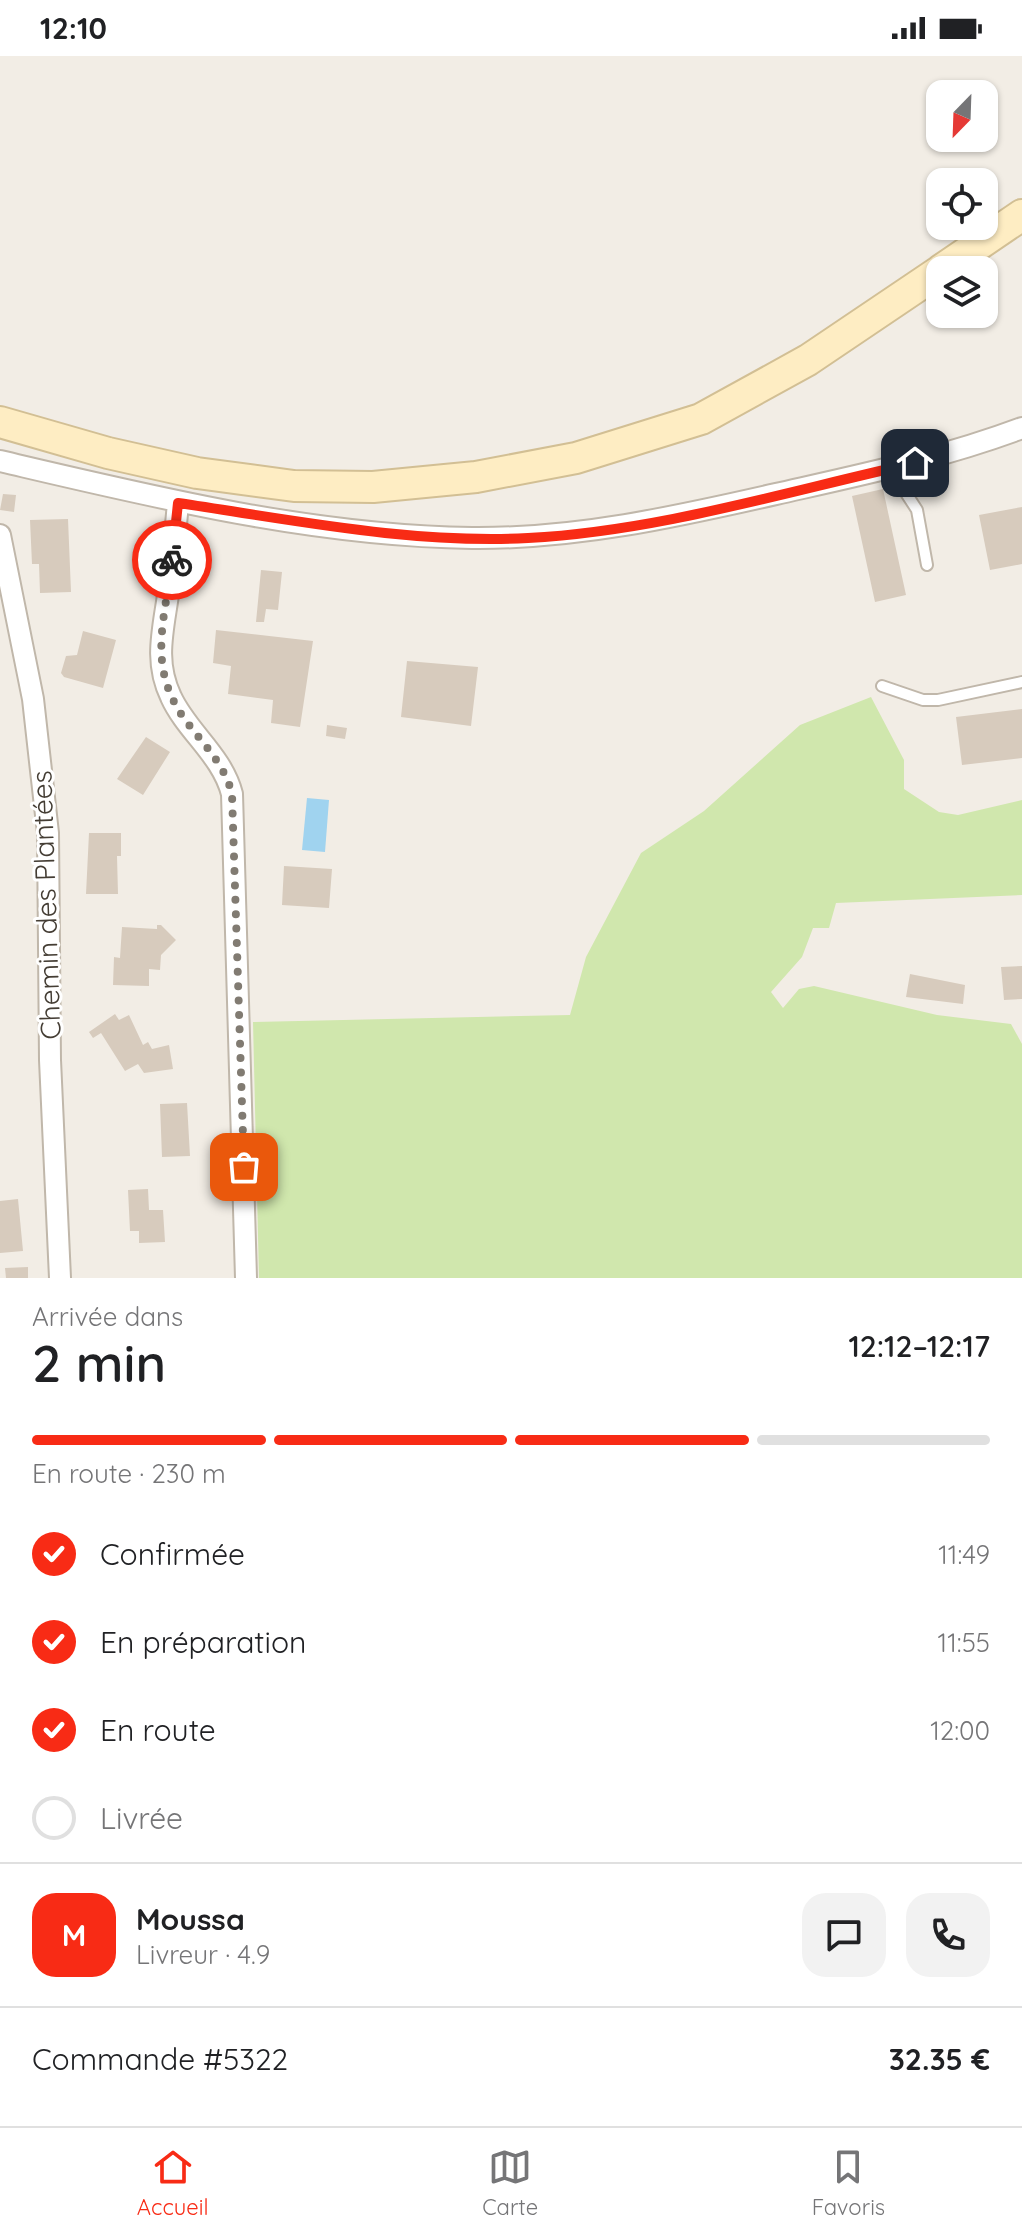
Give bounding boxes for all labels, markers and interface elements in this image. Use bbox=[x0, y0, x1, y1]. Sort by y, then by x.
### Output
text: 12:10 bbox=[40, 9, 107, 47]
north arrow bbox=[926, 80, 998, 152]
map controls bbox=[926, 80, 998, 328]
button: locate bbox=[926, 168, 998, 240]
button: layers bbox=[926, 256, 998, 328]
pin bbox=[881, 429, 949, 497]
icon: home bbox=[893, 441, 937, 485]
courier bbox=[132, 520, 212, 600]
icon: bike bbox=[150, 538, 194, 582]
street label: Chemin des Plantées bbox=[23, 770, 68, 1040]
pin bbox=[210, 1133, 278, 1201]
icon: bag bbox=[222, 1145, 266, 1189]
text: Arrivée dans bbox=[32, 1300, 183, 1333]
text: 12:12–12:17 bbox=[848, 1327, 990, 1365]
text: 2 min bbox=[32, 1330, 166, 1395]
text: En route · 230 m bbox=[32, 1457, 226, 1490]
icon: check bbox=[32, 1532, 76, 1576]
text: Confirmée bbox=[100, 1535, 245, 1573]
text: 11:49 bbox=[938, 1538, 990, 1571]
icon: check bbox=[32, 1620, 76, 1664]
text: En préparation bbox=[100, 1623, 306, 1661]
text: 11:55 bbox=[938, 1626, 990, 1659]
icon: check bbox=[32, 1708, 76, 1752]
text: En route bbox=[100, 1711, 216, 1749]
text: 12:00 bbox=[930, 1714, 990, 1747]
text: Livrée bbox=[100, 1799, 183, 1837]
button: chat bbox=[802, 1893, 886, 1977]
button: phone bbox=[906, 1893, 990, 1977]
text: Moussa bbox=[136, 1900, 245, 1938]
text: M bbox=[62, 1916, 86, 1954]
text: Livreur · 4.9 bbox=[136, 1938, 270, 1971]
text: Commande #5322 bbox=[32, 2040, 288, 2078]
text: 32.35 € bbox=[889, 2040, 990, 2078]
tab: Accueil bbox=[137, 2145, 209, 2221]
tab: Carte bbox=[482, 2145, 538, 2221]
tab: Favoris bbox=[812, 2145, 885, 2221]

